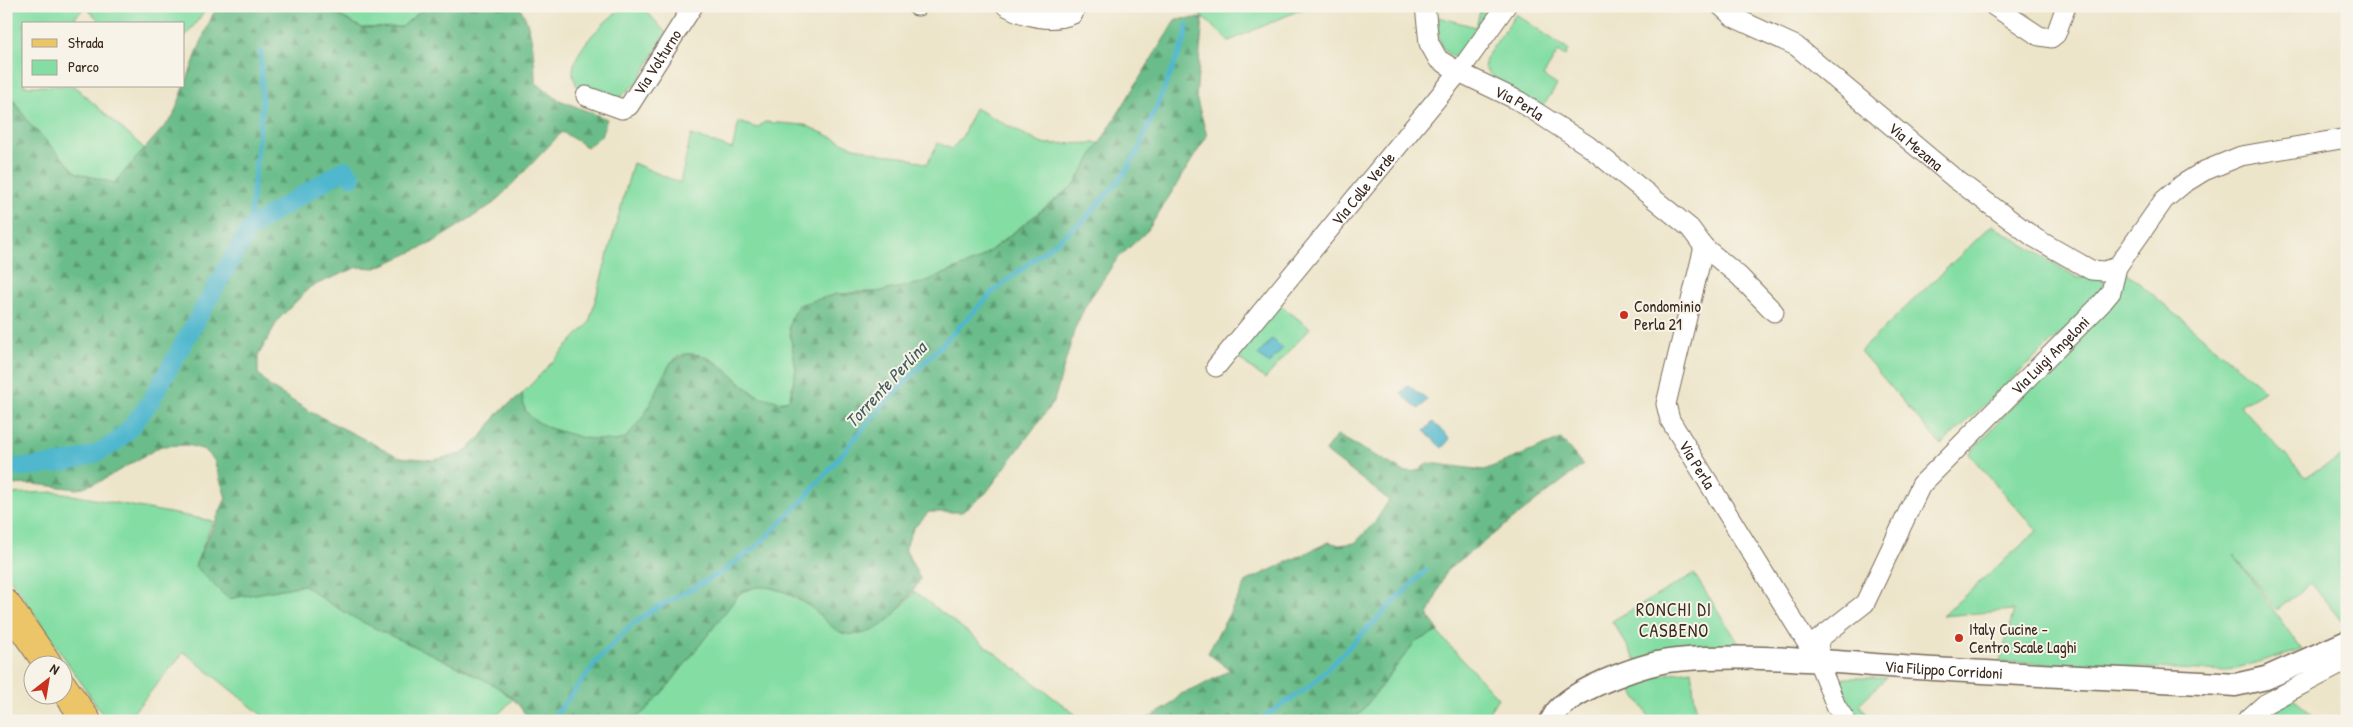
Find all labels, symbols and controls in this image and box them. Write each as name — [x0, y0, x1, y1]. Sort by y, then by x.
legend — [22, 22, 185, 88]
street label: Via Volturno — [628, 25, 687, 99]
text: Strada — [68, 32, 104, 53]
text: Parco — [68, 56, 99, 77]
street label: Via Perla — [1491, 80, 1548, 125]
street label: Via Mezana — [1884, 117, 1948, 176]
street label: Via Colle Verde — [1326, 147, 1400, 230]
place label: Condominio Perla 21 — [1634, 295, 1701, 335]
marker: Condominio Perla 21 — [1618, 309, 1630, 321]
street label: Via Luigi Angeloni — [2006, 311, 2094, 400]
water label: Torrente Perlina — [839, 335, 933, 433]
street label: Via Perla — [1674, 436, 1721, 493]
district label: RONCHI DI CASBENO — [1636, 597, 1712, 643]
place label: Italy Cucine - Centro Scale Laghi — [1969, 618, 2077, 658]
marker: Italy Cucine - Centro Scale Laghi — [1953, 632, 1965, 644]
north arrow — [22, 654, 72, 704]
street label: Via Filippo Corridoni — [1884, 655, 2003, 684]
text: N — [47, 658, 64, 679]

